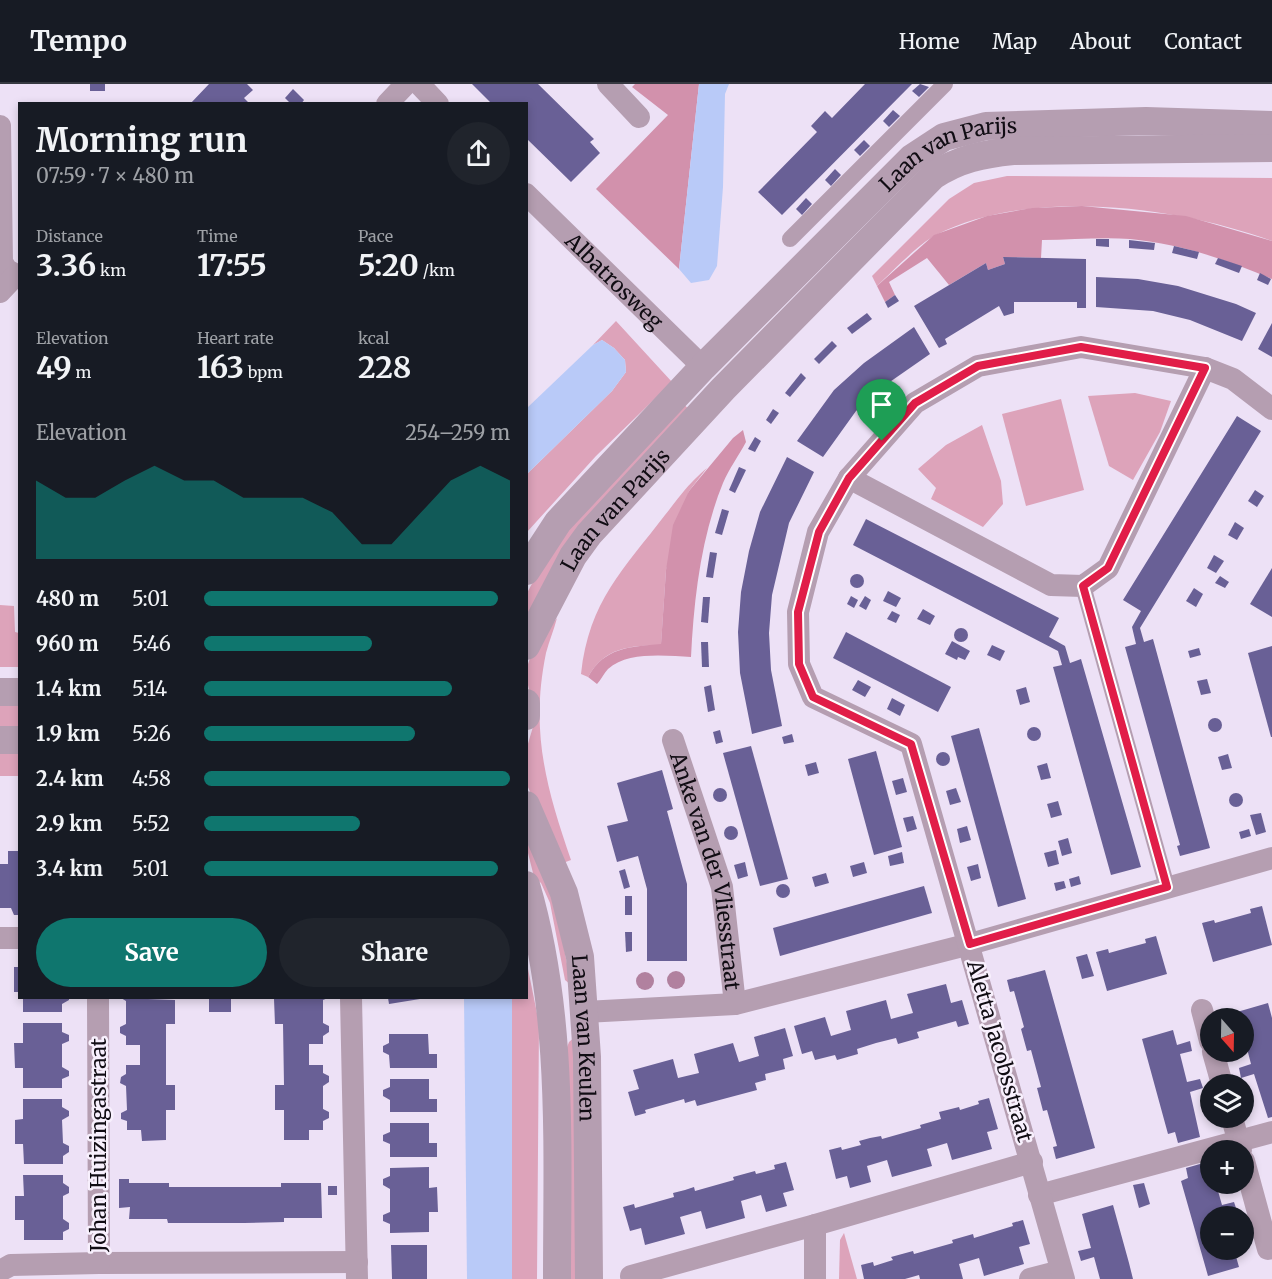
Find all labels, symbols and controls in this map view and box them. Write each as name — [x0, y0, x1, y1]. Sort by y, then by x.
text: Tempo — [30, 23, 127, 59]
text: Home — [899, 28, 959, 55]
text: Map — [992, 28, 1037, 55]
text: About — [1070, 28, 1131, 55]
text: Contact — [1164, 28, 1242, 55]
street label: Laan van Parijs — [873, 112, 1017, 197]
text: Morning run — [36, 120, 247, 161]
button: share — [447, 122, 510, 185]
text: 07:59 · 7 × 480 m — [36, 163, 194, 188]
text: Distance — [36, 226, 103, 246]
text: Time — [197, 226, 238, 246]
text: Pace — [358, 226, 393, 246]
street label: Albatrosweg — [559, 226, 670, 335]
text: 3.36 — [36, 246, 96, 284]
text: 17:55 — [197, 246, 267, 284]
text: 5:20 — [358, 246, 419, 284]
text: km — [96, 260, 126, 280]
text: /km — [419, 260, 455, 280]
text: Elevation — [36, 328, 109, 348]
text: Heart rate — [197, 328, 274, 348]
text: kcal — [358, 328, 389, 348]
text: 49 — [36, 348, 72, 386]
text: 163 — [197, 348, 244, 386]
text: 228 — [358, 348, 411, 386]
text: m — [72, 362, 91, 382]
text: bpm — [244, 362, 283, 382]
pin — [856, 379, 907, 441]
icon: arrive — [865, 388, 898, 421]
text: Elevation — [36, 420, 127, 445]
text: 254–259 m — [405, 420, 510, 445]
street label: Laan van Parijs — [554, 442, 675, 575]
text: 480 m — [36, 586, 99, 611]
text: 5:01 — [132, 586, 169, 611]
text: 960 m — [36, 631, 99, 656]
text: 5:46 — [132, 631, 171, 656]
text: 1.4 km — [36, 676, 101, 701]
text: 5:14 — [132, 676, 167, 701]
text: 1.9 km — [36, 721, 100, 746]
text: 5:26 — [132, 721, 171, 746]
street label: Anke van der Vliesstraat — [664, 747, 747, 992]
text: 2.4 km — [36, 766, 104, 791]
text: 4:58 — [132, 766, 171, 791]
text: 2.9 km — [36, 811, 102, 836]
text: 5:52 — [132, 811, 170, 836]
text: 3.4 km — [36, 856, 103, 881]
text: 5:01 — [132, 856, 169, 881]
button: Save — [36, 918, 267, 987]
button: Share — [279, 918, 510, 987]
street label: Laan van Keulen — [566, 954, 601, 1122]
street label: Aletta Jacobsstraat — [961, 956, 1039, 1145]
north arrow — [1200, 1008, 1254, 1062]
map controls — [1200, 1008, 1254, 1260]
street label: Johan Huizingastraat — [85, 1038, 112, 1253]
button: layers — [1200, 1074, 1254, 1128]
button: + — [1200, 1140, 1254, 1194]
button: − — [1200, 1206, 1254, 1260]

